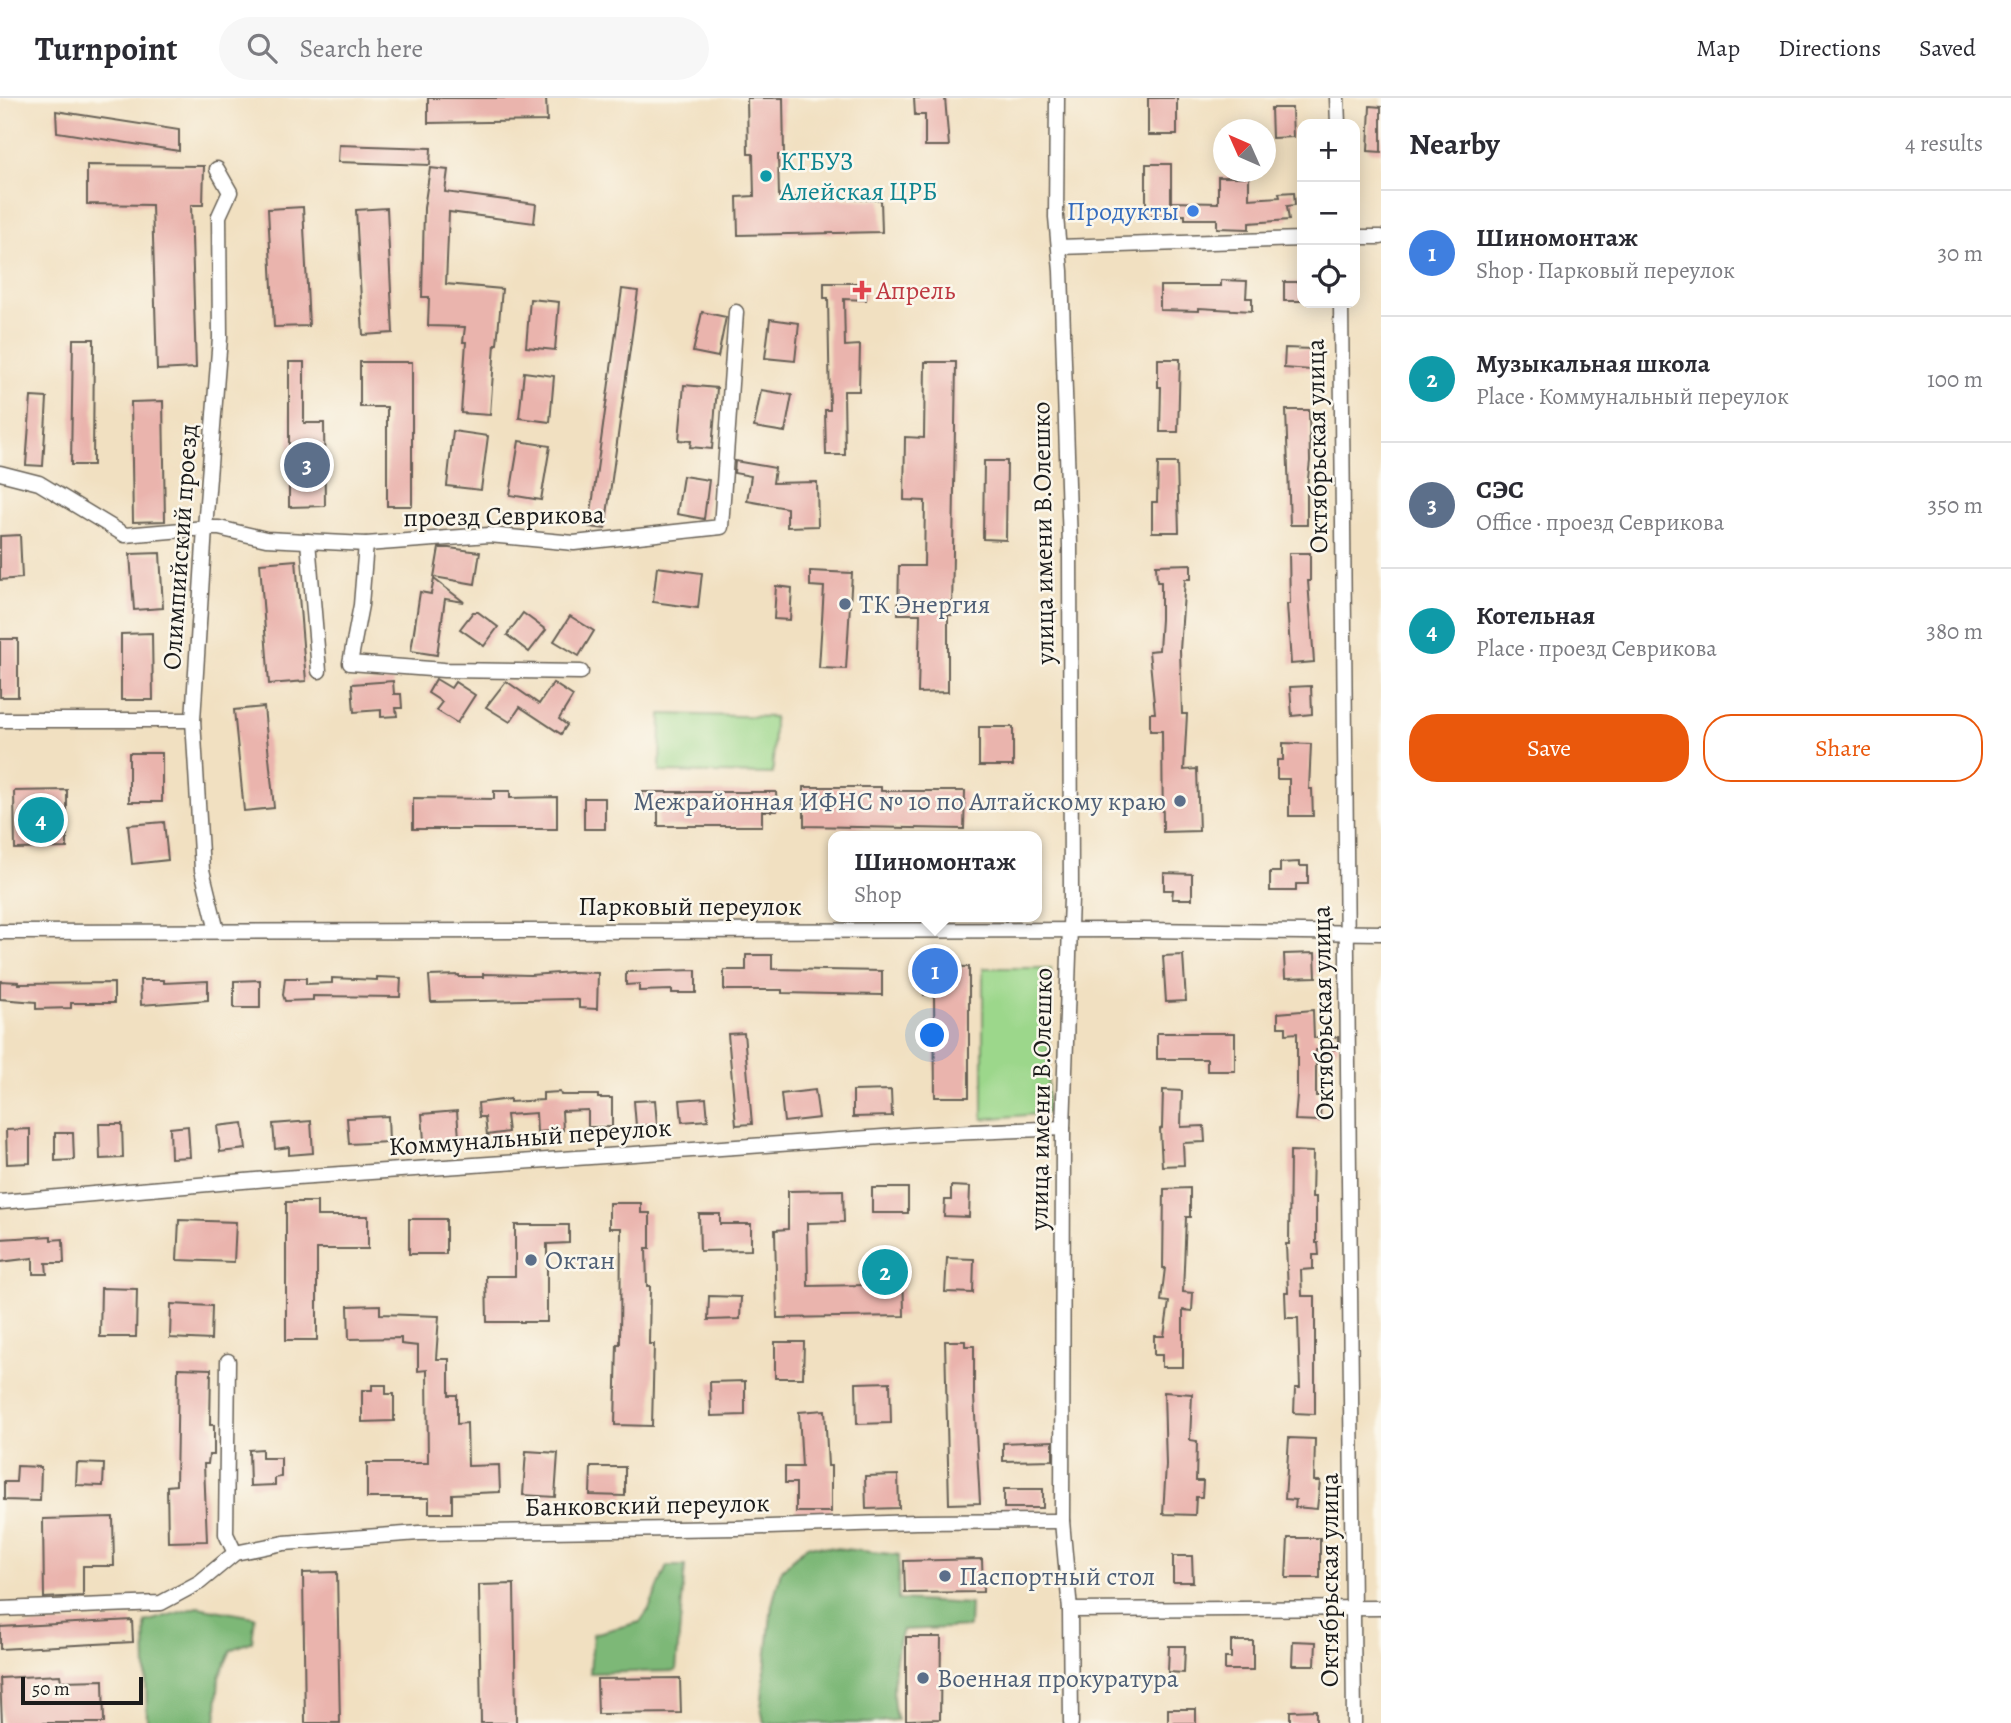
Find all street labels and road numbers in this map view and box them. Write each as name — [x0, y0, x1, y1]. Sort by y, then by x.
street label: Октябрьская улица — [1298, 338, 1336, 554]
street label: улица имени В.Олешко — [1023, 401, 1063, 666]
street label: Олимпийский проезд — [154, 423, 206, 671]
street label: проезд Севрикова — [403, 497, 605, 535]
street label: Парковый переулок — [578, 889, 802, 924]
street label: Октябрьская улица — [1304, 905, 1342, 1121]
street label: улица имени В.Олешко — [1021, 967, 1061, 1232]
street label: Коммунальный переулок — [387, 1110, 673, 1164]
street label: Октябрьская улица — [1312, 1473, 1347, 1687]
street label: Банковский переулок — [524, 1485, 770, 1525]

